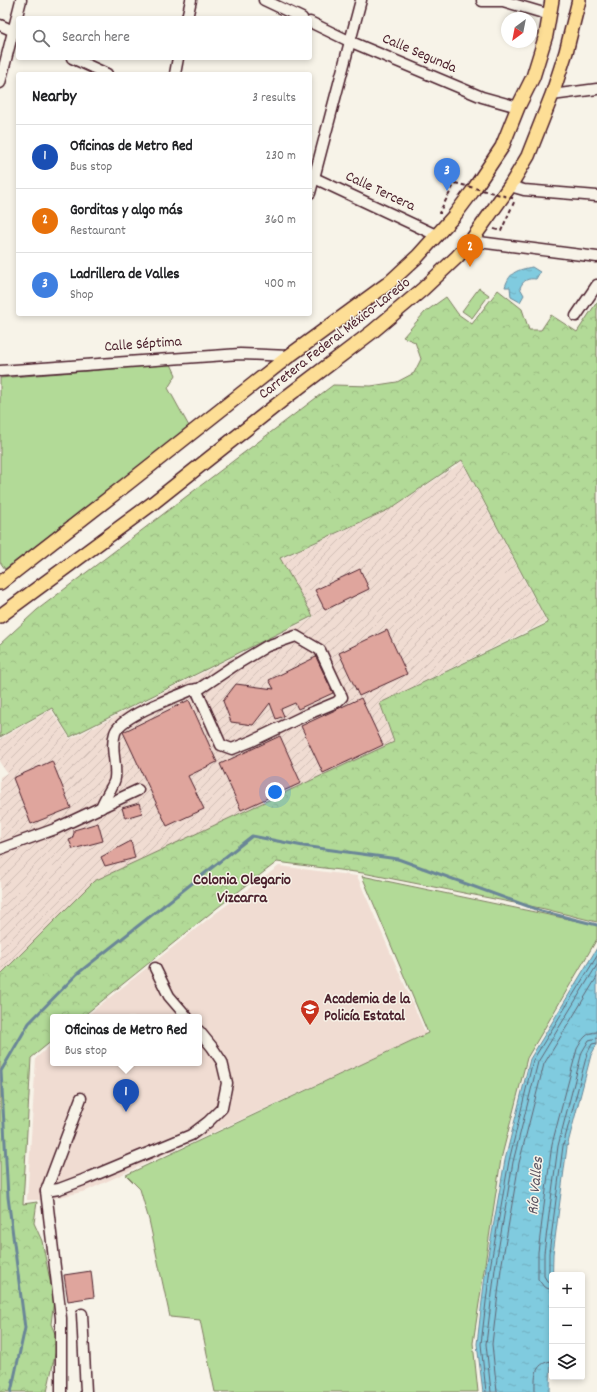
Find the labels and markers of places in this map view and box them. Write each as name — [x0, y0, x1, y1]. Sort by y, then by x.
pin: 3 — [434, 158, 460, 191]
pin: 2 — [457, 234, 483, 267]
place label: Academia de la Policía Estatal — [324, 989, 411, 1028]
school or university icon: Academia de la Policía Estatal — [299, 998, 321, 1026]
pin: 1 — [113, 1079, 139, 1112]

